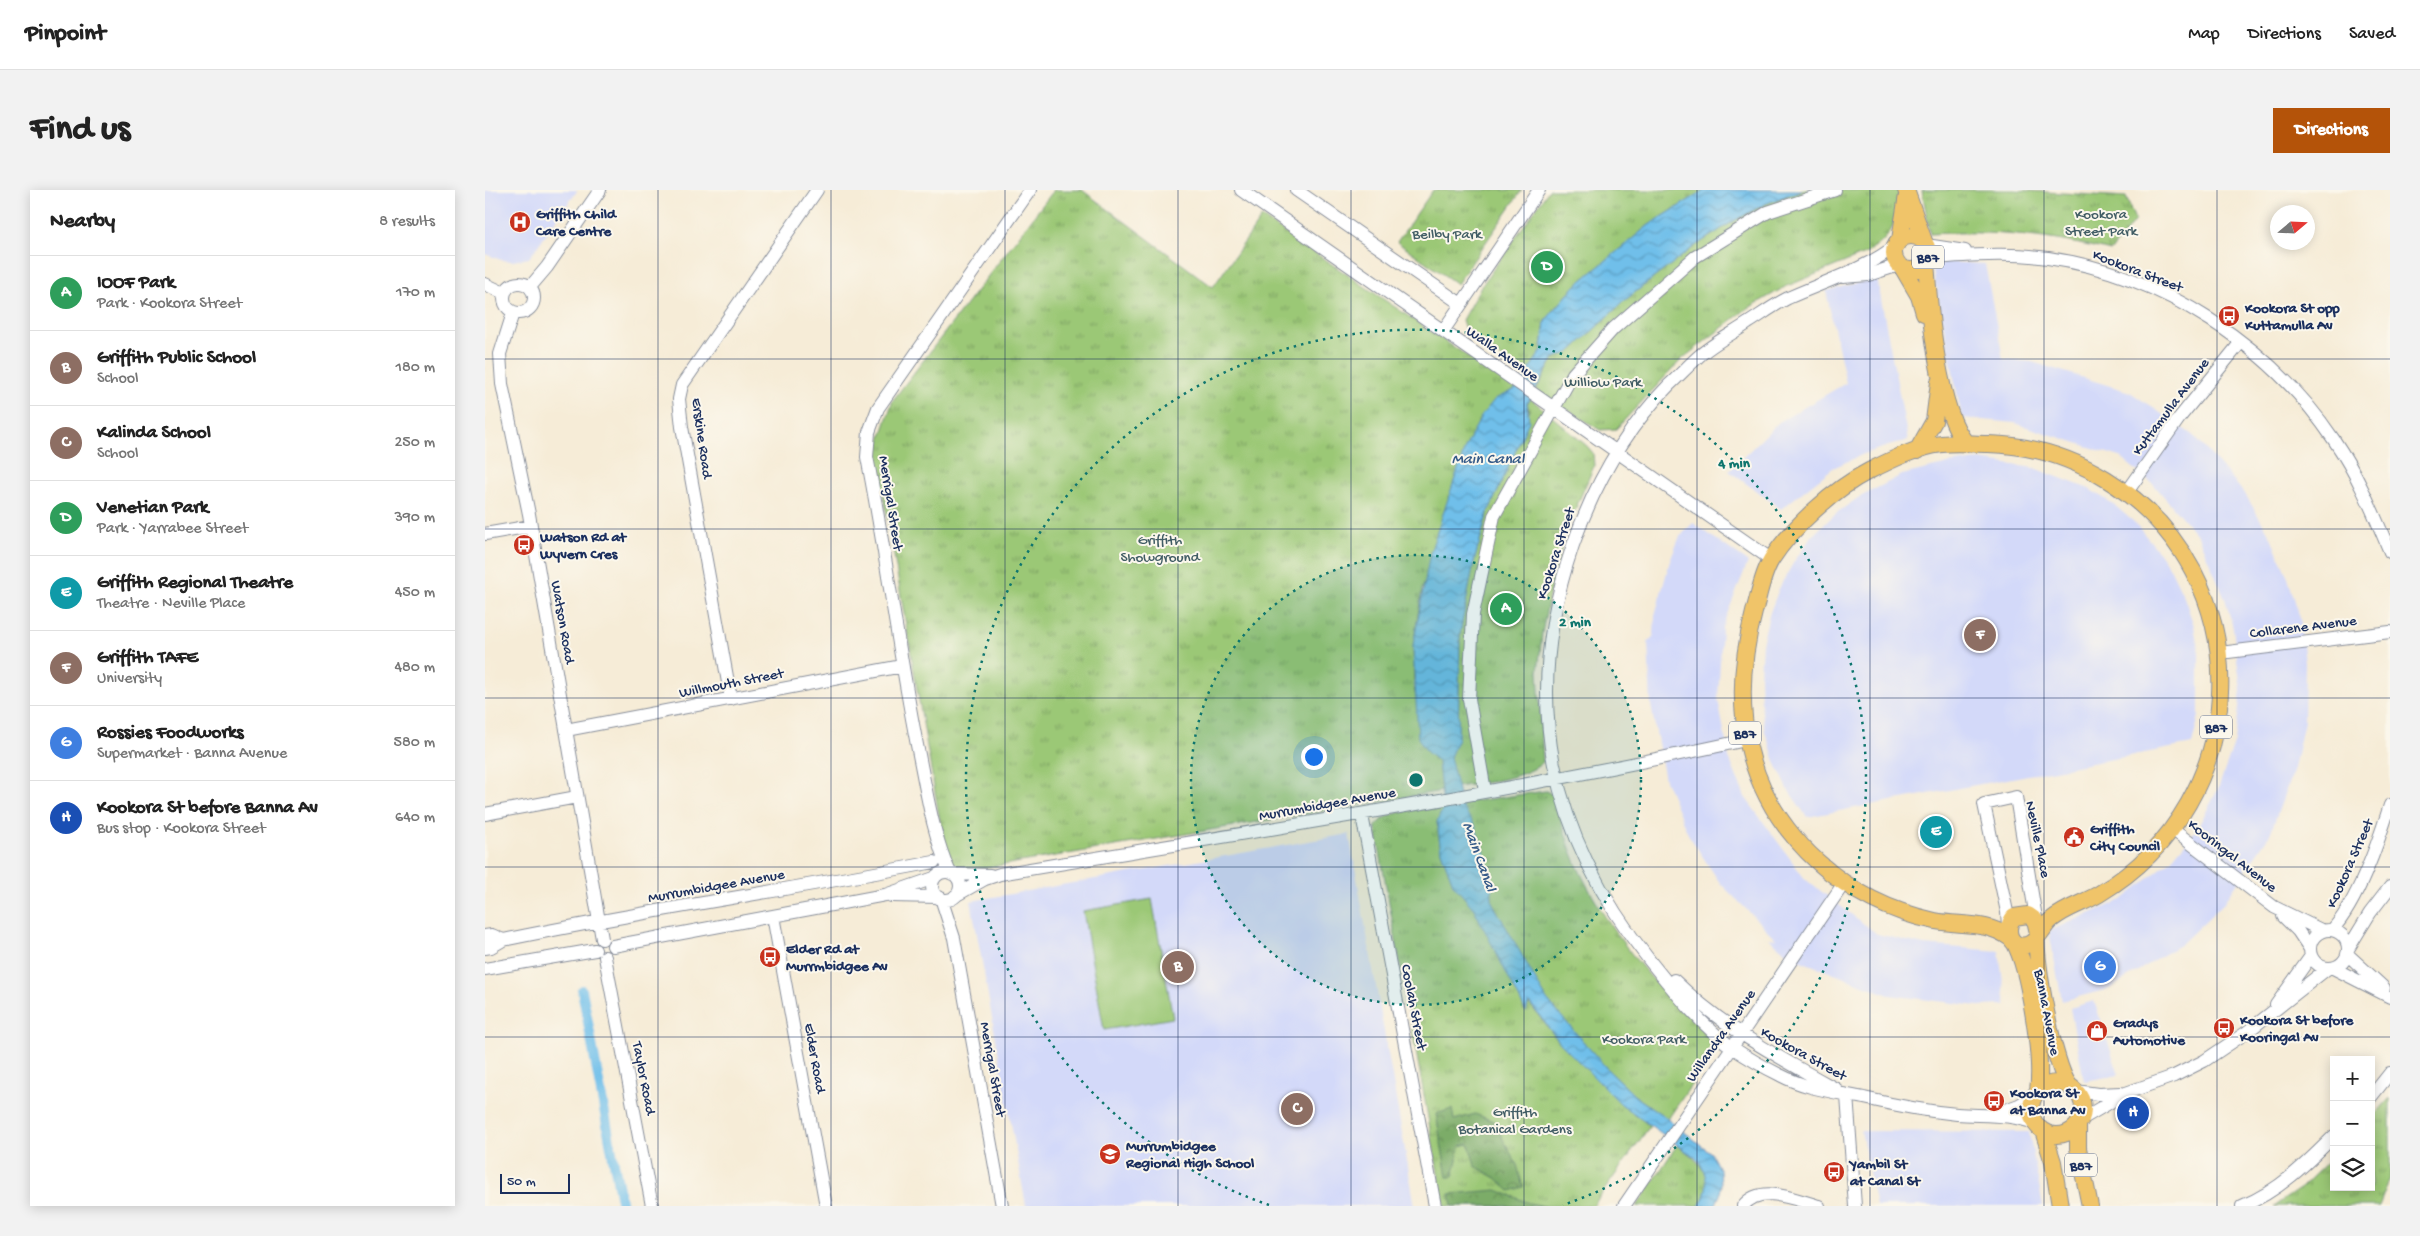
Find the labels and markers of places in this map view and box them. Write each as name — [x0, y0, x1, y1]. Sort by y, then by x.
place label: Griffith Child Care Centre — [535, 206, 618, 241]
hospital icon: Griffith Child Care Centre — [508, 210, 532, 234]
pin: D — [1531, 248, 1563, 286]
place label: Kookora St opp Kuttamulla Av — [2244, 300, 2340, 335]
bus stop icon: Kookora St opp Kuttamulla Av — [2217, 304, 2241, 328]
place label: Watson Rd at Wyvern Cres — [539, 529, 628, 564]
bus stop icon: Watson Rd at Wyvern Cres — [512, 533, 536, 557]
pin: A — [1490, 590, 1522, 628]
pin: F — [1964, 616, 1996, 654]
centre of rings — [1407, 771, 1425, 789]
pin: E — [1920, 813, 1952, 851]
place label: Griffith City Council — [2089, 821, 2161, 856]
public building icon: Griffith City Council — [2062, 825, 2086, 849]
place label: Elder Rd at Murrmbidgee Av — [786, 941, 888, 976]
bus stop icon: Elder Rd at Murrmbidgee Av — [758, 945, 782, 969]
pin: B — [1162, 948, 1194, 986]
pin: G — [2084, 948, 2116, 986]
place label: Kookora St before Kooringal Av — [2239, 1012, 2354, 1047]
place label: Gradys Automotive — [2112, 1015, 2186, 1050]
bus stop icon: Kookora St before Kooringal Av — [2212, 1016, 2236, 1040]
shop icon: Gradys Automotive — [2085, 1019, 2109, 1043]
place label: Kookora St at Banna Av — [2009, 1085, 2086, 1120]
bus stop icon: Kookora St at Banna Av — [1982, 1089, 2006, 1113]
pin: C — [1281, 1090, 1313, 1128]
pin: H — [2117, 1094, 2149, 1132]
place label: Murrumbidgee Regional High School — [1125, 1138, 1255, 1173]
school or university icon: Murrumbidgee Regional High School — [1098, 1142, 1122, 1166]
place label: Yambil St at Canal St — [1848, 1156, 1922, 1191]
bus stop icon: Yambil St at Canal St — [1822, 1160, 1846, 1184]

